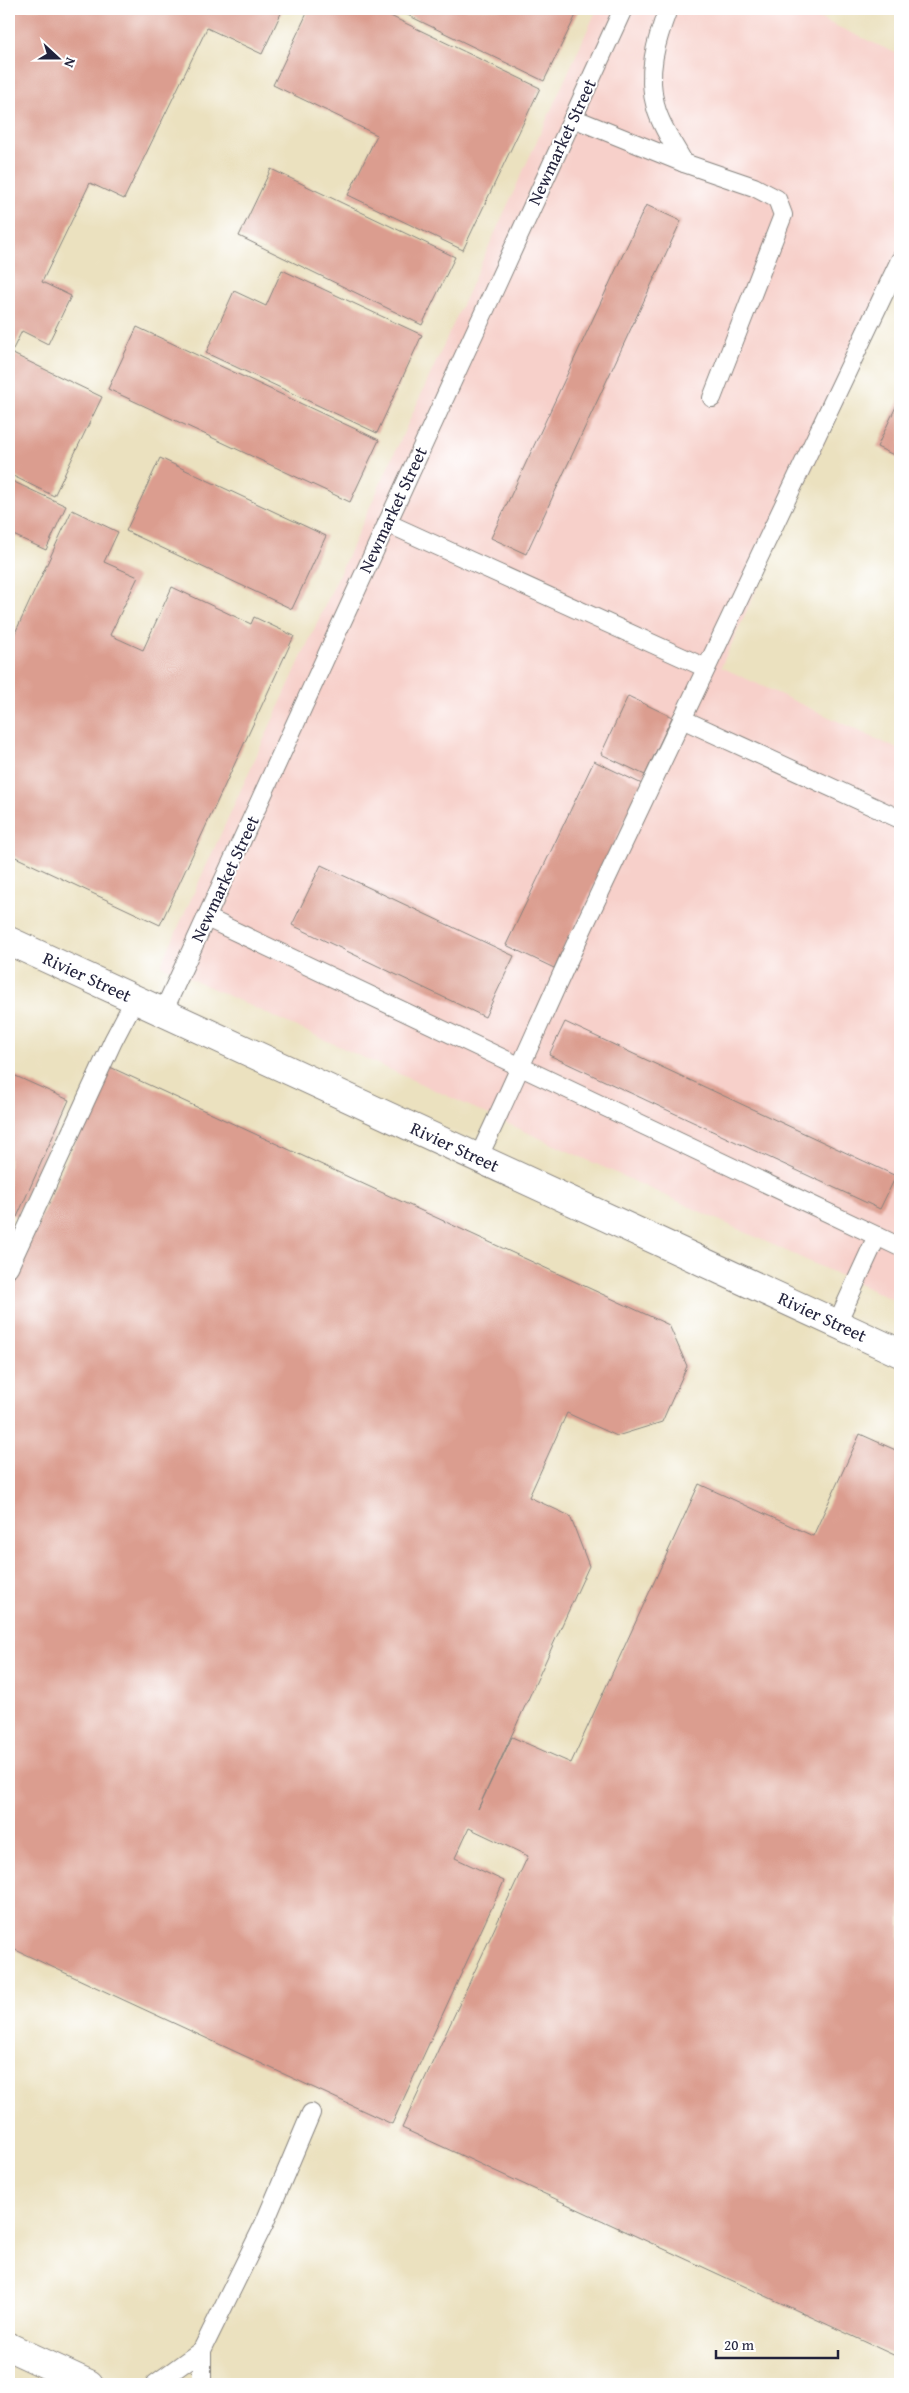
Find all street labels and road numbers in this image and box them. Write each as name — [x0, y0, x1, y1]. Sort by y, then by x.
street label: Newmarket Street — [520, 74, 603, 209]
street label: Newmarket Street — [351, 442, 434, 577]
street label: Newmarket Street — [183, 811, 266, 946]
street label: Rivier Street — [39, 944, 137, 1009]
street label: Rivier Street — [406, 1114, 504, 1179]
street label: Rivier Street — [774, 1284, 872, 1349]

